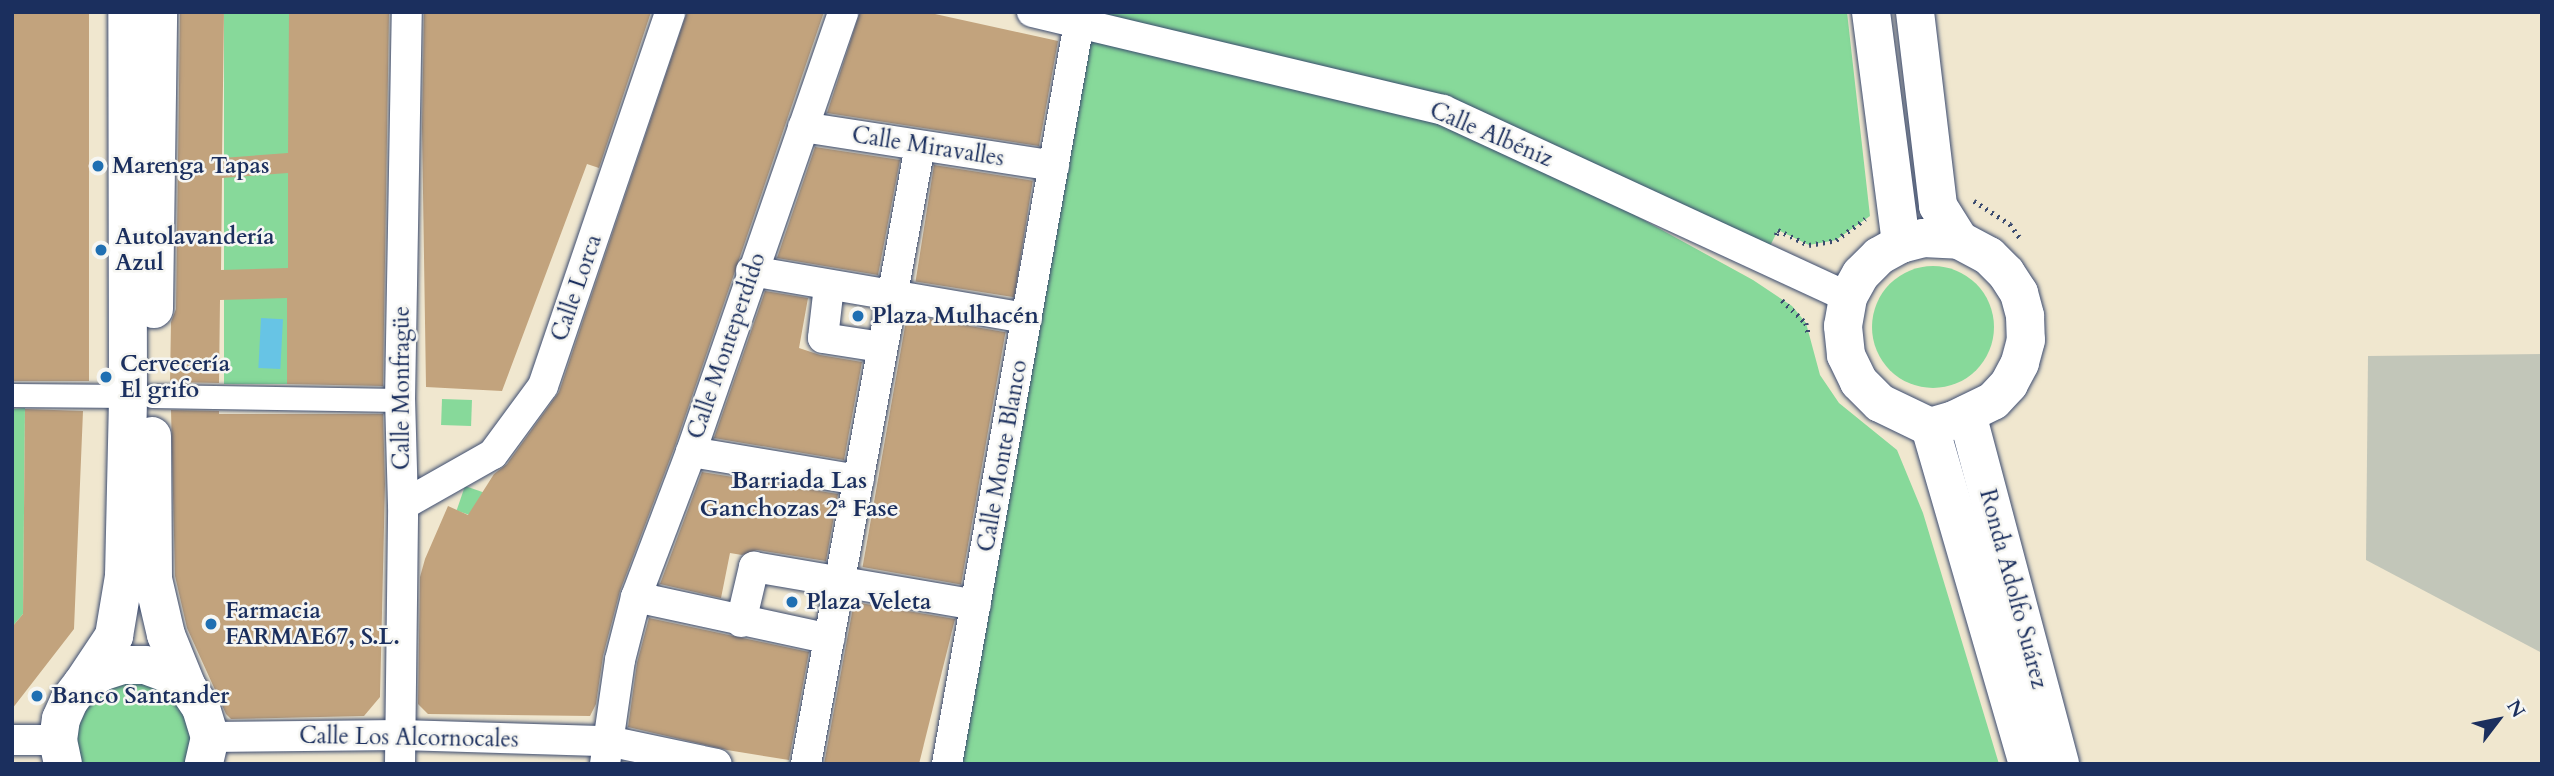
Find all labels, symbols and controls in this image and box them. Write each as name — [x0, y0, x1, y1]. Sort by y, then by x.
street label: Calle Albéniz — [1425, 97, 1557, 173]
street label: Calle Miravalles — [850, 121, 1006, 173]
place label: Marenga Tapas — [112, 152, 269, 180]
marker: Marenga Tapas — [90, 158, 106, 174]
place label: Autolavandería Azul — [115, 223, 275, 277]
street label: Calle Lorca — [546, 231, 608, 345]
marker: Autolavandería Azul — [93, 242, 109, 258]
street label: Calle Monteperdido — [682, 249, 772, 443]
place label: Plaza Mulhacén — [872, 302, 1039, 330]
street label: Calle Monfragüe — [388, 306, 416, 470]
marker: Plaza Mulhacén — [850, 308, 866, 324]
place label: Cervecería El grifo — [120, 350, 230, 404]
street label: Calle Monte Blanco — [973, 358, 1033, 554]
marker: Cervecería El grifo — [98, 369, 114, 385]
district label: Barriada Las Ganchozas 2ª Fase — [699, 467, 899, 523]
street label: Ronda Adolfo Suárez — [1973, 486, 2053, 692]
place label: Plaza Veleta — [806, 588, 931, 616]
marker: Plaza Veleta — [784, 594, 800, 610]
place label: Farmacia FARMAE67, S.L. — [225, 597, 400, 651]
marker: Farmacia FARMAE67, S.L. — [203, 616, 219, 632]
place label: Banco Santander — [51, 682, 229, 710]
north arrow — [2463, 685, 2533, 755]
marker: Banco Santander — [29, 688, 45, 704]
text: N — [2500, 695, 2531, 723]
street label: Calle Los Alcornocales — [299, 722, 519, 754]

